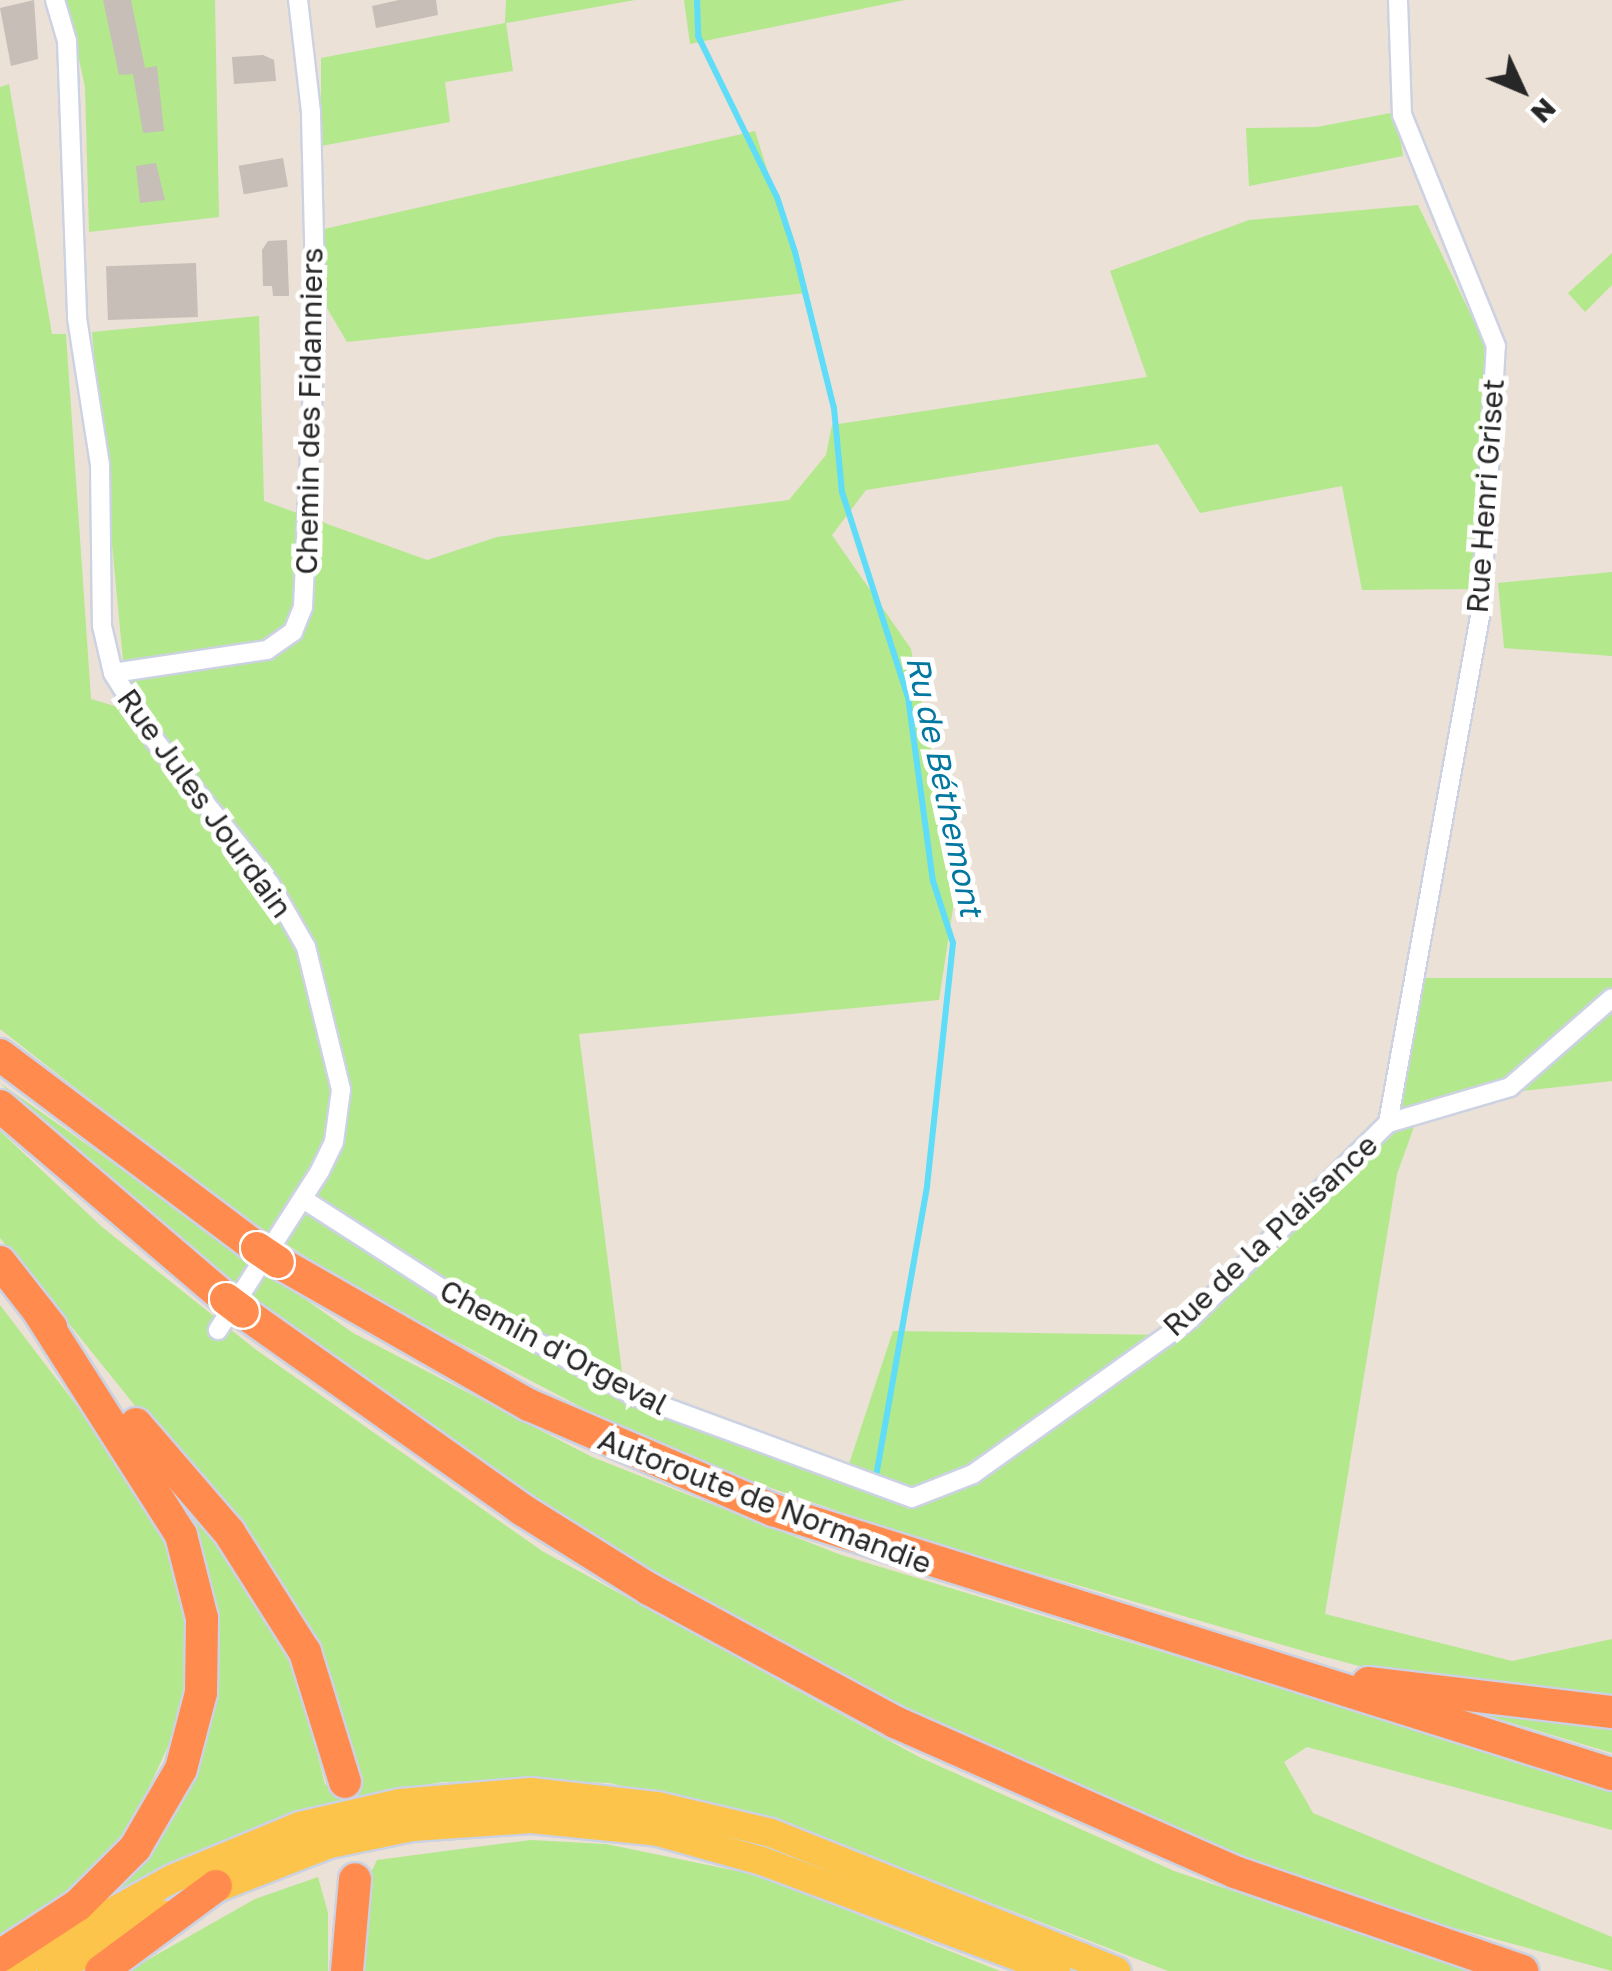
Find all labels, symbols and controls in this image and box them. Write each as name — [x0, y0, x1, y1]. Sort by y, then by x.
north arrow — [1472, 40, 1572, 140]
text: N — [1525, 92, 1563, 130]
street label: Chemin des Fidanniers — [288, 247, 330, 575]
street label: Rue Henri Griset — [1459, 378, 1511, 614]
water label: Ru de Béthemont — [899, 652, 991, 920]
street label: Rue Jules Jourdain — [110, 682, 300, 924]
street label: Rue de la Plaisance — [1156, 1127, 1384, 1343]
street label: Chemin d'Orgeval — [434, 1272, 674, 1422]
street label: Autoroute de Normandie — [593, 1421, 937, 1581]

